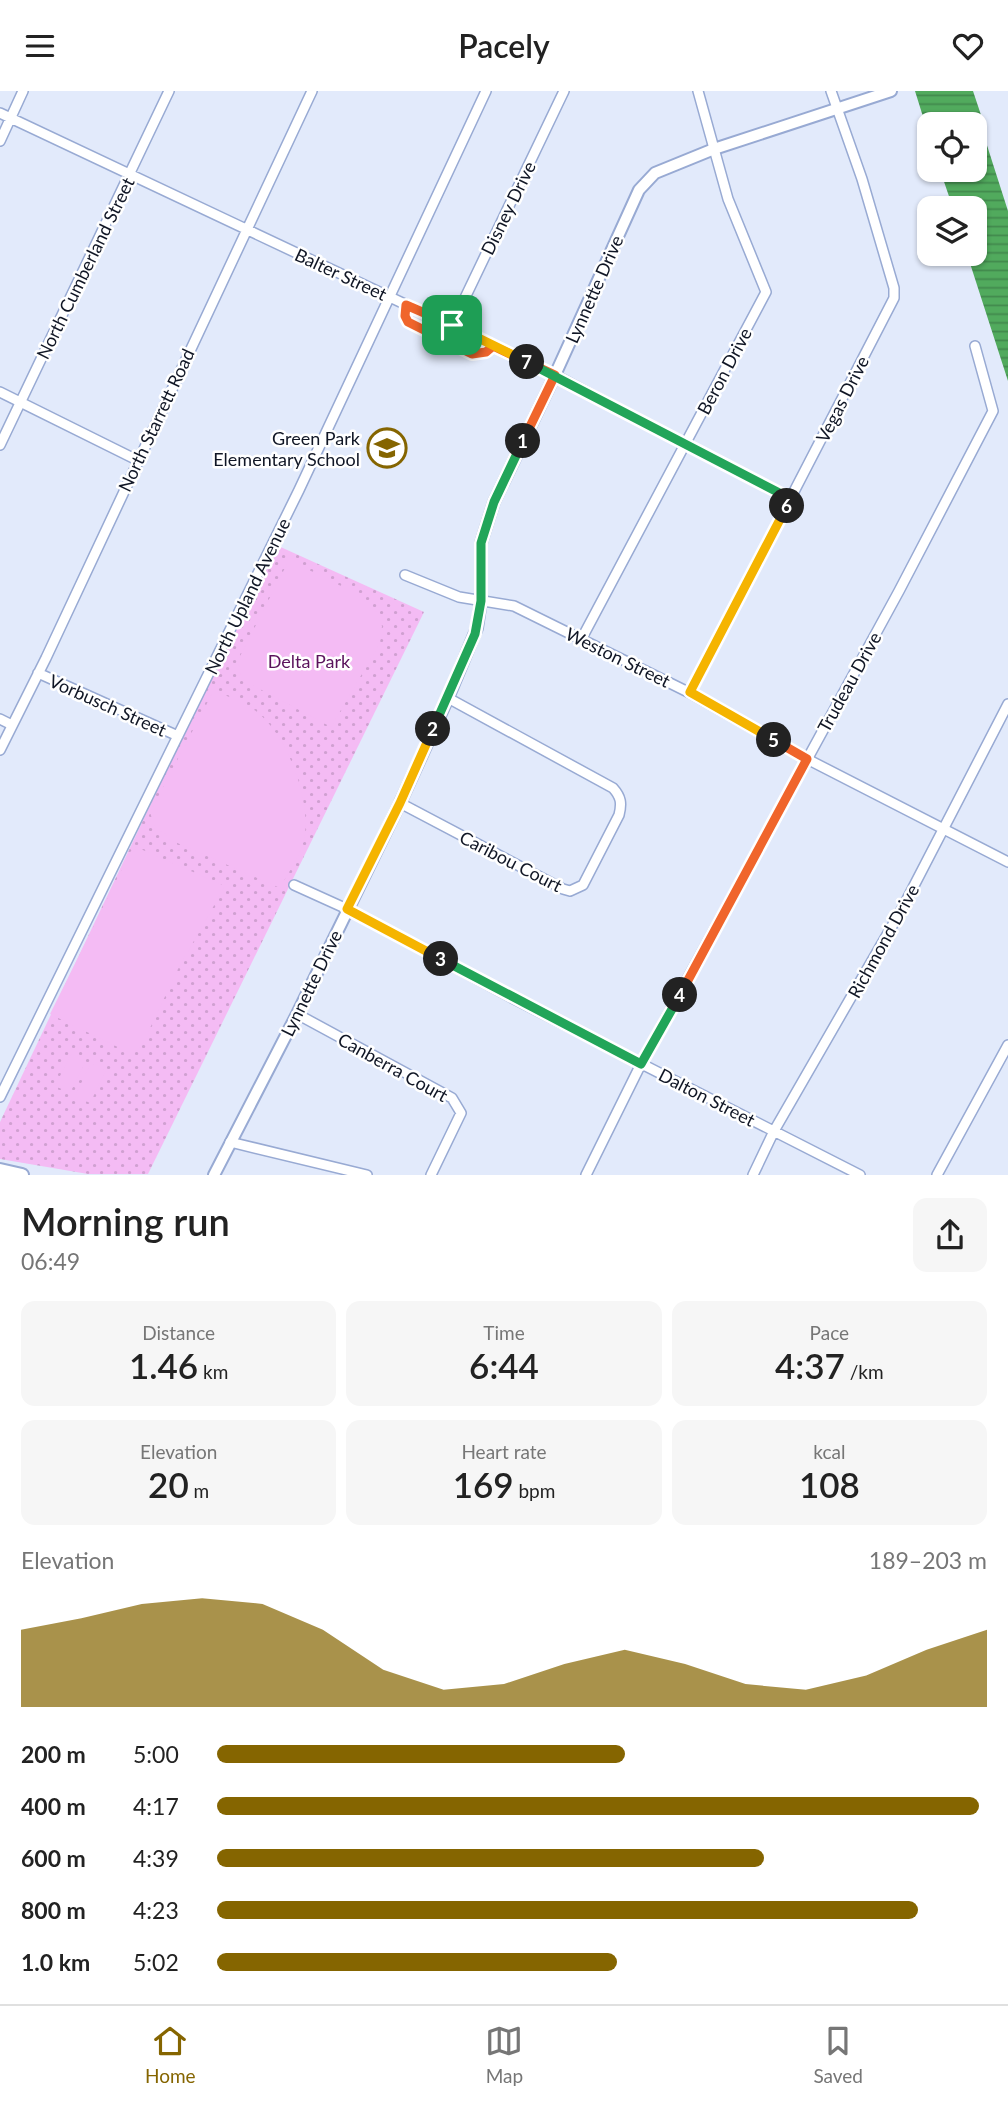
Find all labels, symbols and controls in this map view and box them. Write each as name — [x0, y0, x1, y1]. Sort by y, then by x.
text: Pacely — [458, 26, 550, 65]
icon: menu — [21, 27, 59, 65]
icon: heart — [949, 27, 987, 65]
map controls — [917, 112, 987, 266]
button: locate — [917, 112, 987, 182]
street label: Disney Drive — [476, 158, 540, 258]
street label: North Cumberland Street — [31, 173, 139, 362]
button: layers — [917, 196, 987, 266]
street label: Lynnette Drive — [560, 232, 628, 346]
street label: Balter Street — [292, 243, 391, 305]
pin — [422, 295, 482, 355]
icon: arrive — [433, 306, 471, 344]
street label: Beron Drive — [692, 324, 756, 418]
street label: North Starrett Road — [113, 345, 199, 495]
pin: 7 — [510, 345, 544, 379]
text: 7 — [521, 350, 532, 373]
street label: Vegas Drive — [811, 352, 873, 446]
pin: 1 — [505, 423, 540, 459]
place label: Green Park Elementary School — [213, 427, 361, 470]
school or university icon: Green Park Elementary School — [366, 427, 408, 469]
text: 1 — [517, 429, 528, 452]
pin: 6 — [770, 489, 804, 523]
text: 6 — [781, 494, 792, 517]
street label: North Upland Avenue — [200, 514, 294, 678]
street label: Weston Street — [562, 622, 674, 692]
street label: Trudeau Drive — [812, 628, 886, 736]
park label: Delta Park — [268, 650, 351, 672]
street label: Vorbusch Street — [46, 669, 171, 741]
pin: 2 — [416, 711, 450, 747]
text: 2 — [427, 717, 438, 740]
pin: 5 — [756, 723, 792, 757]
text: 5 — [768, 728, 779, 751]
street label: Caribou Court — [456, 826, 566, 896]
street label: Richmond Drive — [843, 880, 923, 1002]
street label: Lynnette Drive — [276, 926, 346, 1040]
pin: 3 — [424, 941, 458, 977]
text: 3 — [435, 947, 446, 970]
pin: 4 — [662, 977, 698, 1013]
text: 4 — [674, 983, 685, 1006]
street label: Canberra Court — [334, 1028, 452, 1107]
street label: Dalton Street — [655, 1063, 759, 1131]
text: Morning run — [21, 1198, 230, 1244]
button: share — [913, 1198, 987, 1272]
text: 06:49 — [21, 1247, 80, 1275]
text: Distance — [142, 1321, 215, 1344]
text: Time — [483, 1321, 525, 1344]
text: Pace — [810, 1321, 849, 1344]
text: 1.46 — [129, 1344, 198, 1386]
text: 6:44 — [469, 1344, 539, 1386]
text: 4:37 — [775, 1344, 845, 1386]
text: km — [198, 1360, 228, 1383]
text: /km — [845, 1360, 884, 1383]
text: Elevation — [140, 1440, 217, 1463]
text: Heart rate — [461, 1440, 547, 1463]
text: kcal — [813, 1440, 845, 1463]
text: 20 — [148, 1463, 189, 1505]
text: 169 — [453, 1463, 514, 1505]
text: 108 — [799, 1463, 860, 1505]
text: m — [189, 1479, 209, 1502]
text: bpm — [514, 1479, 555, 1502]
text: Elevation — [21, 1546, 114, 1574]
text: 189–203 m — [869, 1546, 987, 1574]
text: 200 m — [21, 1740, 86, 1768]
text: 5:00 — [133, 1740, 179, 1768]
text: 400 m — [21, 1792, 86, 1820]
text: 4:17 — [133, 1792, 179, 1820]
text: 600 m — [21, 1844, 86, 1872]
text: 4:39 — [133, 1844, 179, 1872]
text: 800 m — [21, 1896, 86, 1924]
text: 4:23 — [133, 1896, 179, 1924]
text: 1.0 km — [21, 1948, 90, 1976]
text: 5:02 — [133, 1948, 179, 1976]
tab: Home — [145, 2022, 196, 2087]
tab: Map — [485, 2022, 523, 2087]
tab: Saved — [813, 2022, 863, 2087]

